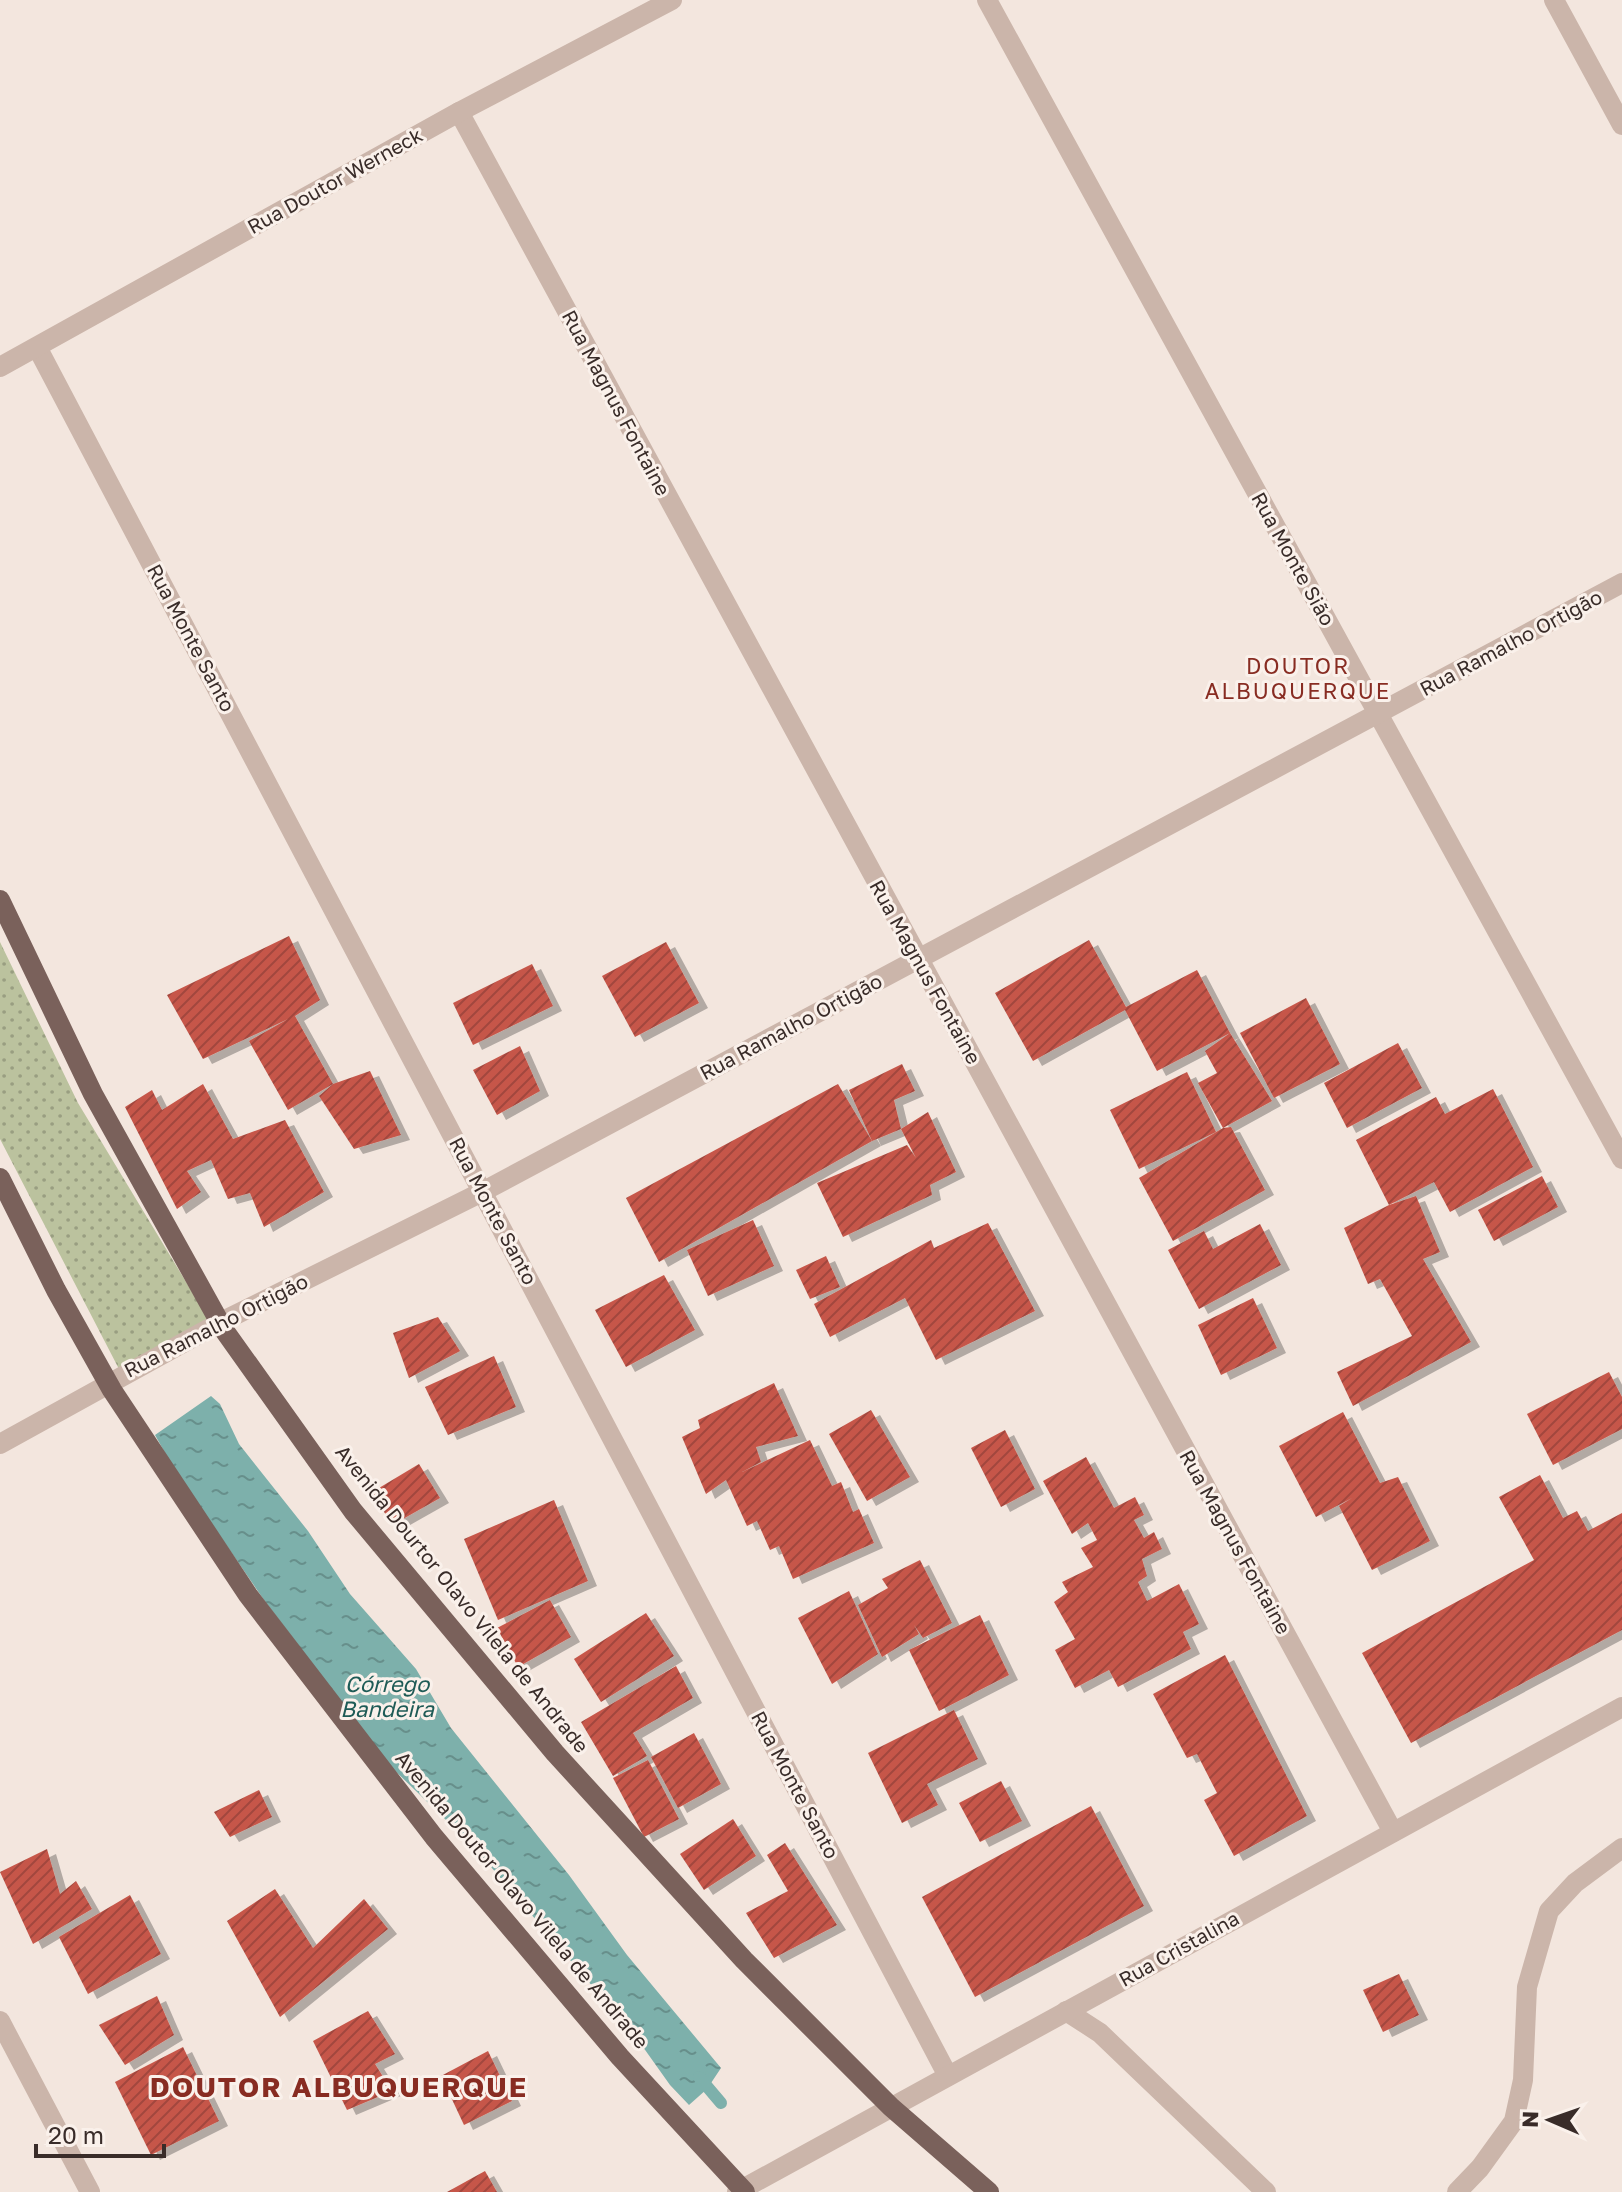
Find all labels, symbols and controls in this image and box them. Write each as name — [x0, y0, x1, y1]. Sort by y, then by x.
street label: Rua Doutor Werneck — [243, 122, 426, 238]
street label: Rua Magnus Fontaine — [558, 306, 676, 499]
street label: Rua Monte Sião — [1247, 488, 1340, 629]
street label: Rua Monte Santo — [143, 560, 241, 715]
street label: Rua Ramalho Ortigão — [1415, 584, 1606, 700]
district label: DOUTOR ALBUQUERQUE — [1205, 652, 1391, 704]
street label: Rua Magnus Fontaine — [865, 875, 986, 1068]
street label: Rua Ramalho Ortigão — [695, 968, 886, 1084]
street label: Rua Monte Santo — [445, 1133, 543, 1288]
street label: Rua Ramalho Ortigão — [120, 1268, 311, 1382]
street label: Avenida Dourtor Olavo Vilela de Andrade — [331, 1440, 594, 1757]
street label: Rua Magnus Fontaine — [1175, 1445, 1296, 1638]
water label: Córrego Bandeira — [340, 1670, 435, 1722]
street label: Rua Monte Santo — [747, 1707, 845, 1862]
street label: Avenida Doutor Olavo Vilela de Andrade — [391, 1746, 654, 2053]
street label: Rua Cristalina — [1114, 1905, 1243, 1991]
district label: DOUTOR ALBUQUERQUE — [150, 2070, 528, 2103]
north arrow — [1510, 2080, 1590, 2160]
scale bar — [36, 2108, 164, 2158]
text: N — [1516, 2110, 1543, 2128]
text: 20 m — [48, 2120, 104, 2149]

